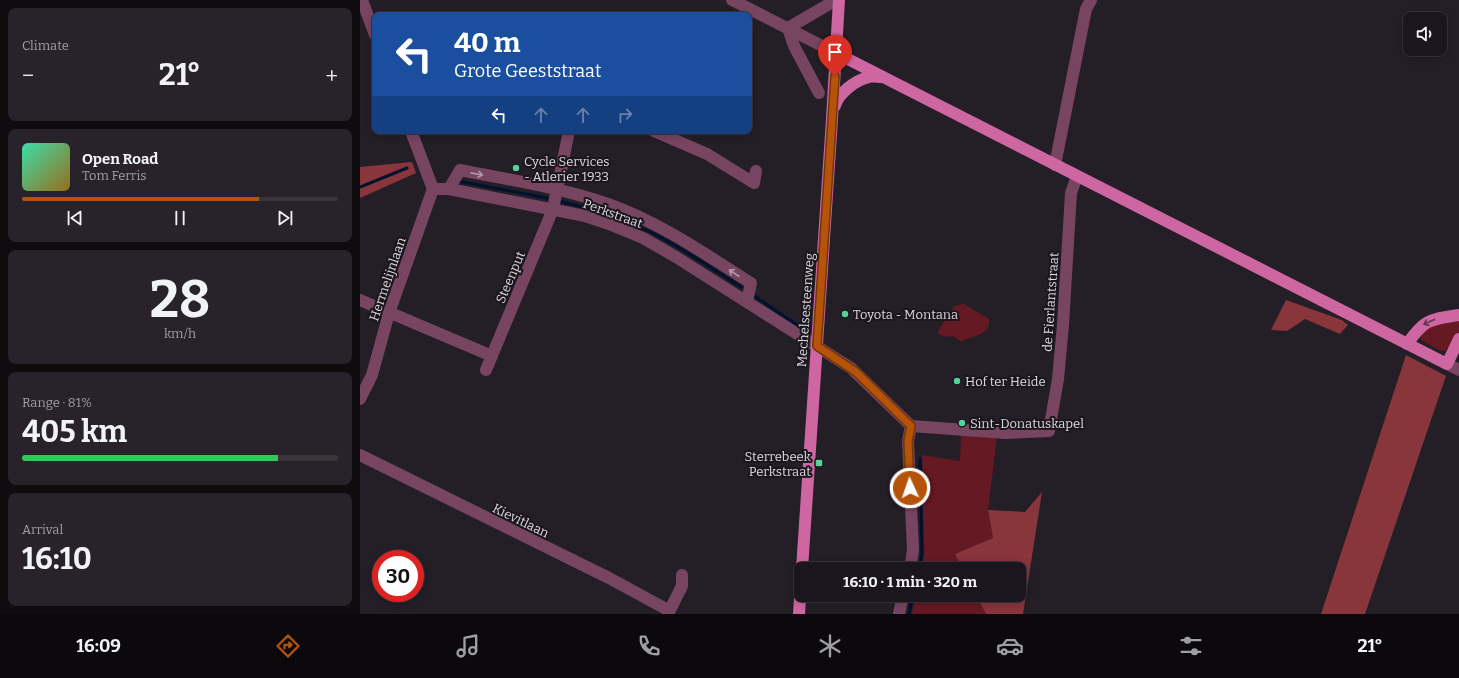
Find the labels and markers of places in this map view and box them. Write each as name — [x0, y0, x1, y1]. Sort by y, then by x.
pin — [818, 35, 852, 76]
place label: Cycle Services - Atlerier 1933 — [524, 154, 610, 184]
marker: Cycle Services - Atlerier 1933 — [511, 163, 521, 173]
place label: Toyota - Montana — [853, 307, 958, 322]
marker: Toyota - Montana — [840, 309, 850, 319]
place label: Hof ter Heide — [965, 374, 1046, 389]
marker: Hof ter Heide — [952, 376, 962, 386]
place label: Sint-Donatuskapel — [970, 416, 1084, 431]
marker: Sint-Donatuskapel — [957, 418, 967, 428]
place label: Sterrebeek Perkstraat — [744, 449, 812, 479]
marker: Sterrebeek Perkstraat — [814, 458, 824, 468]

